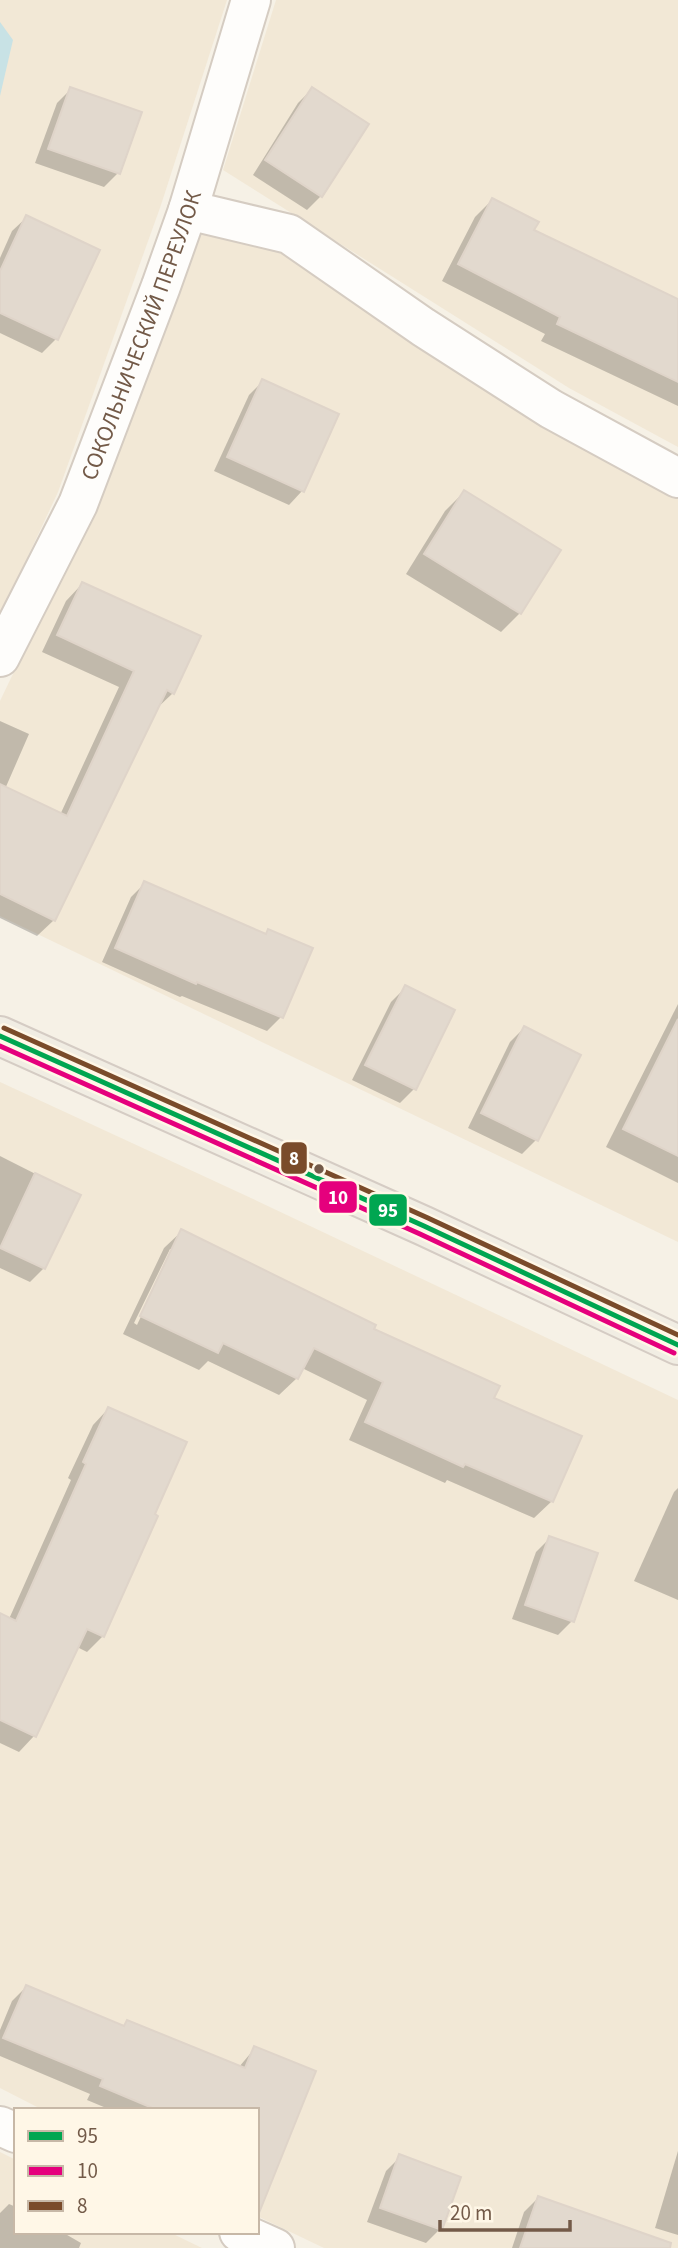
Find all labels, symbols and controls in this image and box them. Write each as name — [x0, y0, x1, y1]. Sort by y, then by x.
street label: СОКОЛЬНИЧЕСКИЙ ПЕРЕУЛОК — [72, 186, 210, 485]
line badge: 8 — [280, 1141, 308, 1175]
text: 8 — [289, 1146, 299, 1173]
unlabelled marker — [312, 1162, 326, 1176]
line badge: 10 — [318, 1180, 358, 1214]
text: 10 — [328, 1185, 348, 1212]
line badge: 95 — [368, 1193, 408, 1227]
text: 95 — [378, 1198, 398, 1225]
legend — [14, 2108, 259, 2234]
text: 95 — [77, 2121, 98, 2151]
text: 10 — [77, 2156, 98, 2186]
scale bar — [440, 2188, 570, 2232]
text: 8 — [77, 2191, 87, 2221]
text: 20 m — [450, 2198, 492, 2228]

